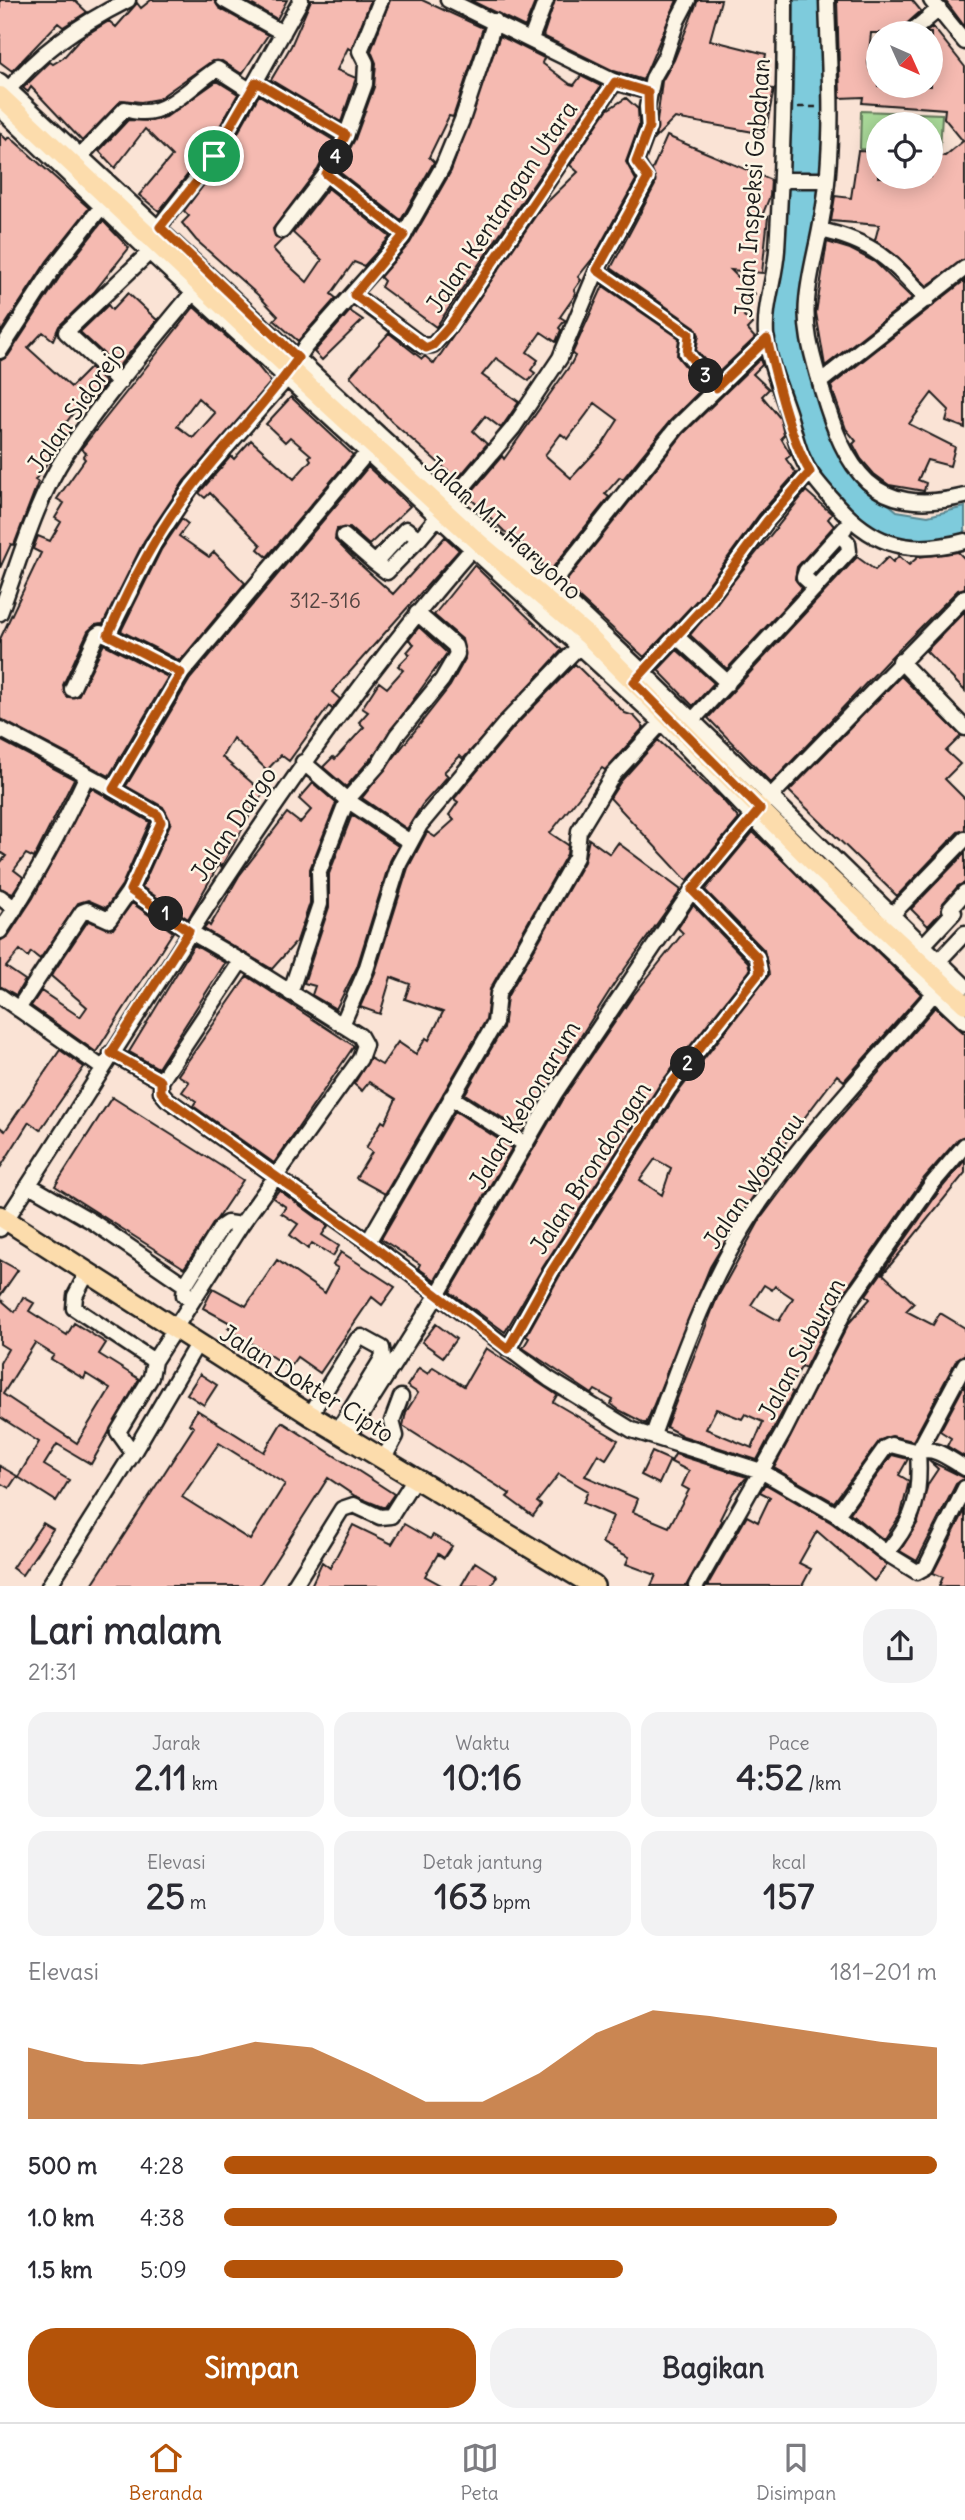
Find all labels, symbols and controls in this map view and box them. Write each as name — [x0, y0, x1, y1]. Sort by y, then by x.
north arrow — [866, 21, 943, 98]
map controls — [866, 21, 943, 189]
street label: Jalan Inspeksi Gabahan — [728, 57, 776, 319]
street label: Jalan Kentangan Utara — [419, 95, 583, 318]
button: locate — [866, 112, 943, 189]
pin — [184, 126, 244, 186]
icon: arrive — [195, 137, 233, 175]
pin: 4 — [318, 140, 354, 174]
text: 4 — [330, 144, 341, 168]
street label: Jalan Sidorejo — [20, 337, 132, 478]
pin: 3 — [688, 358, 724, 394]
text: 3 — [700, 363, 711, 387]
street label: Jalan MT. Haryono — [419, 449, 589, 606]
house number: 312-316 — [289, 587, 361, 614]
street label: Jalan Dargo — [184, 760, 282, 886]
pin: 1 — [148, 897, 184, 932]
text: 1 — [162, 901, 169, 925]
street label: Jalan Kebonarum — [462, 1015, 586, 1194]
pin: 2 — [670, 1046, 706, 1082]
text: 2 — [682, 1051, 693, 1075]
street label: Jalan Brondongan — [523, 1075, 657, 1259]
street label: Jalan Wotprau — [697, 1107, 810, 1254]
street label: Jalan Suburan — [751, 1272, 851, 1425]
street label: Jalan Dokter Cipto — [215, 1317, 400, 1449]
text: Lari malam — [28, 1607, 222, 1654]
button: share — [863, 1609, 937, 1683]
text: 21:31 — [28, 1657, 77, 1686]
text: Jarak — [152, 1731, 200, 1755]
text: Waktu — [455, 1731, 510, 1755]
text: Pace — [768, 1731, 809, 1755]
text: 2.11 — [134, 1755, 187, 1799]
text: 10:16 — [443, 1755, 522, 1799]
text: 4:52 — [736, 1755, 804, 1799]
text: km — [187, 1771, 218, 1795]
text: /km — [804, 1771, 841, 1795]
text: Elevasi — [147, 1850, 205, 1874]
text: Detak jantung — [422, 1850, 543, 1874]
text: kcal — [772, 1850, 806, 1874]
text: 25 — [146, 1874, 185, 1918]
text: 163 — [434, 1874, 488, 1918]
text: 157 — [763, 1874, 814, 1918]
text: m — [185, 1890, 206, 1914]
text: bpm — [488, 1890, 531, 1914]
text: Elevasi — [28, 1957, 99, 1986]
text: 181–201 m — [830, 1957, 937, 1986]
text: 500 m — [28, 2151, 97, 2180]
text: 4:28 — [140, 2151, 184, 2180]
text: 1.0 km — [28, 2203, 94, 2232]
text: 4:38 — [140, 2203, 185, 2232]
text: 1.5 km — [28, 2255, 93, 2284]
text: 5:09 — [140, 2255, 187, 2284]
button: Simpan — [28, 2328, 476, 2408]
button: Bagikan — [490, 2328, 937, 2408]
tab: Beranda — [129, 2439, 203, 2505]
tab: Peta — [460, 2439, 499, 2505]
tab: Disimpan — [756, 2439, 836, 2505]

